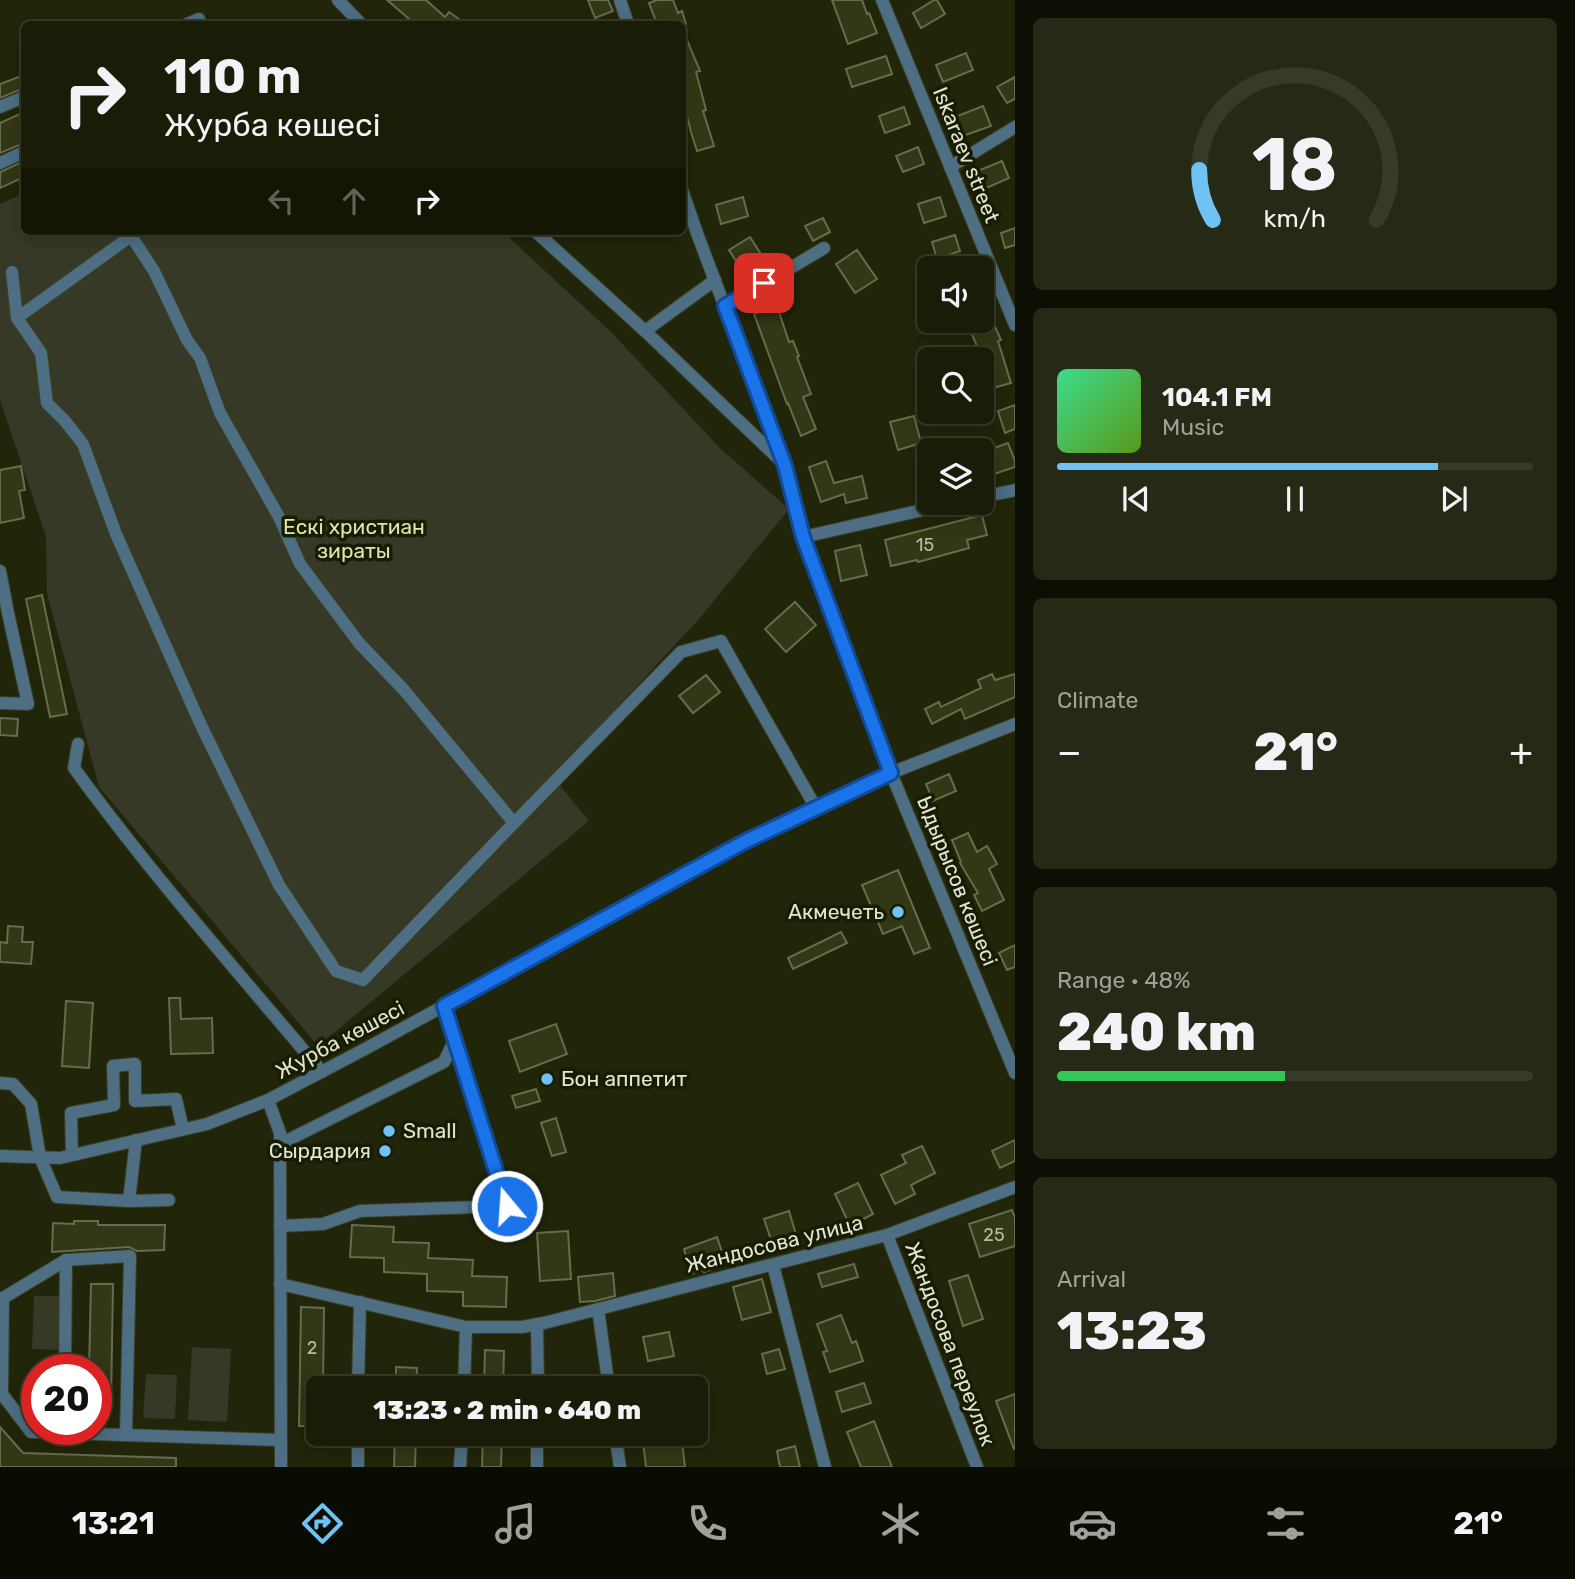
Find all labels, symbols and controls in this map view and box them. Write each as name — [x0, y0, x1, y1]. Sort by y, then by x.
text: 110 m — [164, 47, 301, 105]
icon: right — [49, 49, 140, 140]
street label: Iskaraev street — [928, 83, 1005, 226]
text: Журба көшесі — [164, 106, 380, 144]
text: 18 — [1252, 122, 1338, 208]
icon: left — [262, 182, 300, 220]
icon: ahead — [335, 182, 373, 220]
icon: right — [408, 182, 446, 220]
text: km/h — [1264, 204, 1326, 233]
pin — [734, 253, 794, 313]
map controls — [917, 256, 994, 515]
button: sound — [917, 256, 994, 333]
icon: arrive — [745, 264, 783, 302]
button: search — [917, 347, 994, 424]
text: 104.1 FM — [1162, 382, 1272, 413]
text: Music — [1162, 413, 1224, 441]
button: layers — [917, 438, 994, 515]
icon: previous — [1117, 480, 1155, 518]
icon: pause — [1276, 480, 1314, 518]
icon: next — [1435, 480, 1473, 518]
park label: Ескі христиан зираты — [283, 514, 425, 563]
house number: 15 — [916, 534, 934, 556]
text: Climate — [1057, 686, 1138, 714]
text: 21° — [1253, 721, 1338, 783]
text: − — [1057, 729, 1082, 775]
text: + — [1509, 729, 1533, 775]
street label: Ыдырысов көшесі — [912, 792, 1003, 969]
place label: Акмечеть — [788, 899, 884, 924]
marker: Акмечеть — [890, 904, 906, 920]
text: Range · 48% — [1057, 966, 1191, 994]
street label: Журба көшесі — [271, 995, 408, 1084]
text: 240 km — [1057, 1001, 1256, 1063]
place label: Бон аппетит — [561, 1066, 687, 1091]
marker: Бон аппетит — [539, 1071, 555, 1087]
place label: Small — [403, 1118, 457, 1143]
marker: Small — [381, 1123, 397, 1139]
place label: Сырдария — [269, 1138, 371, 1163]
marker: Сырдария — [377, 1143, 393, 1159]
position arrow — [470, 1169, 544, 1243]
street label: Жандосова улица — [682, 1209, 865, 1278]
house number: 25 — [983, 1224, 1005, 1246]
street label: Жандосова переулок — [900, 1238, 1001, 1449]
text: Arrival — [1057, 1265, 1126, 1293]
text: 13:23 — [1057, 1300, 1207, 1362]
house number: 2 — [307, 1337, 317, 1359]
speed limit sign: 20 — [21, 1354, 112, 1445]
text: 13:23 · 2 min · 640 m — [373, 1395, 641, 1426]
icon: directions — [298, 1499, 347, 1548]
icon: music — [491, 1499, 540, 1548]
icon: phone — [683, 1499, 732, 1548]
icon: climate — [876, 1499, 925, 1548]
icon: car — [1068, 1499, 1117, 1548]
icon: filters — [1261, 1499, 1310, 1548]
text: 13:21 — [72, 1504, 155, 1542]
text: 21° — [1453, 1504, 1503, 1542]

